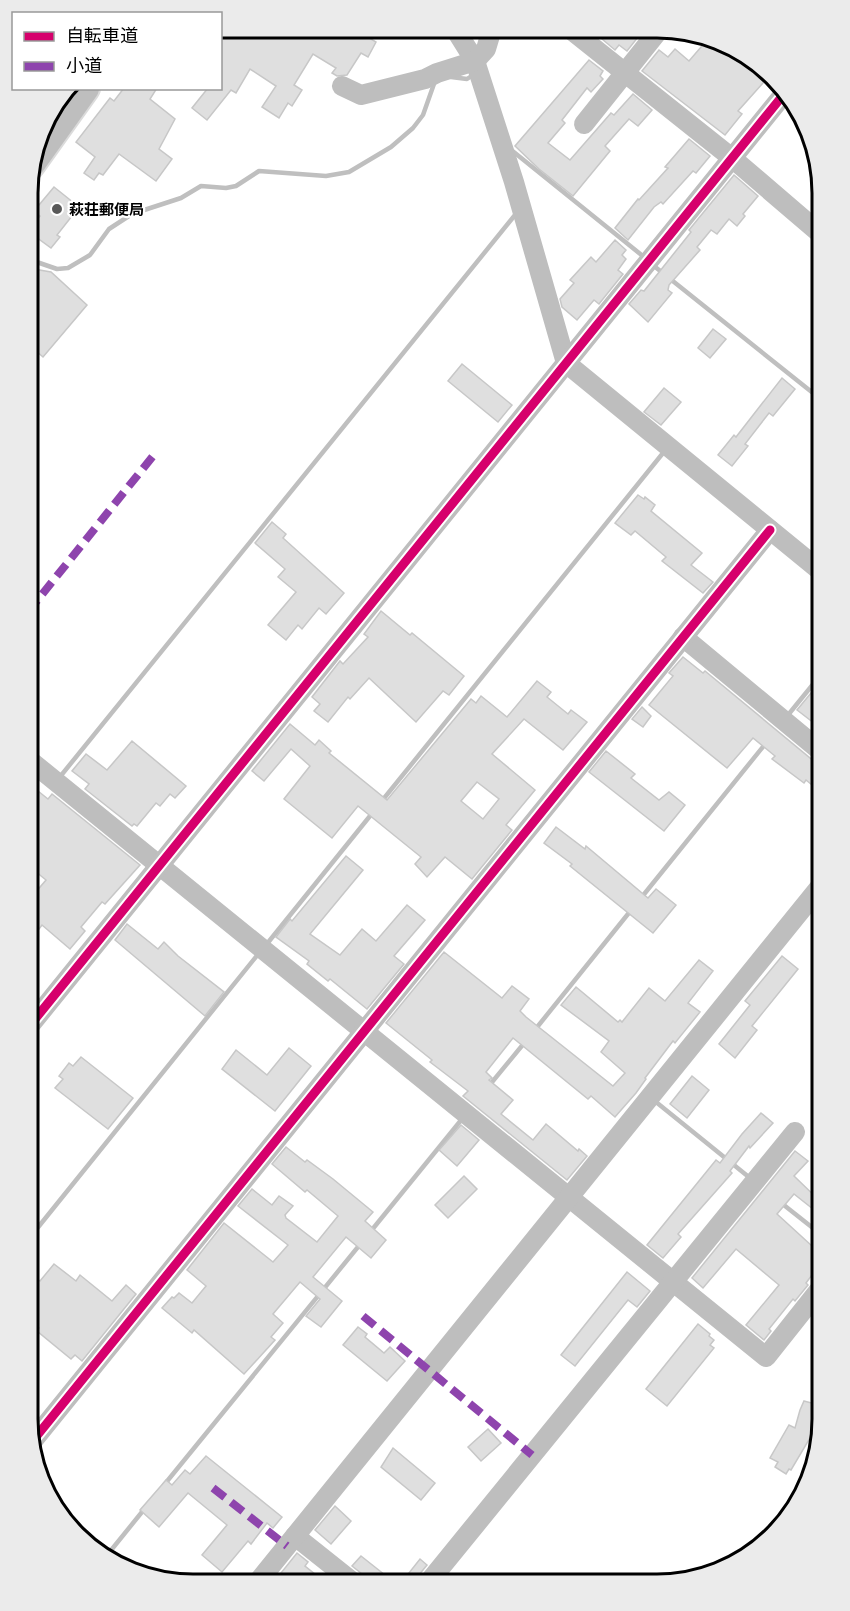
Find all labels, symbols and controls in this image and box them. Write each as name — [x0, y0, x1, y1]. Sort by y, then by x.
legend — [12, 12, 222, 90]
text: 自転車道 — [66, 24, 138, 47]
text: 小道 — [66, 54, 102, 77]
place label: 萩荘郵便局 — [69, 200, 144, 219]
marker: 萩荘郵便局 — [50, 202, 64, 216]

